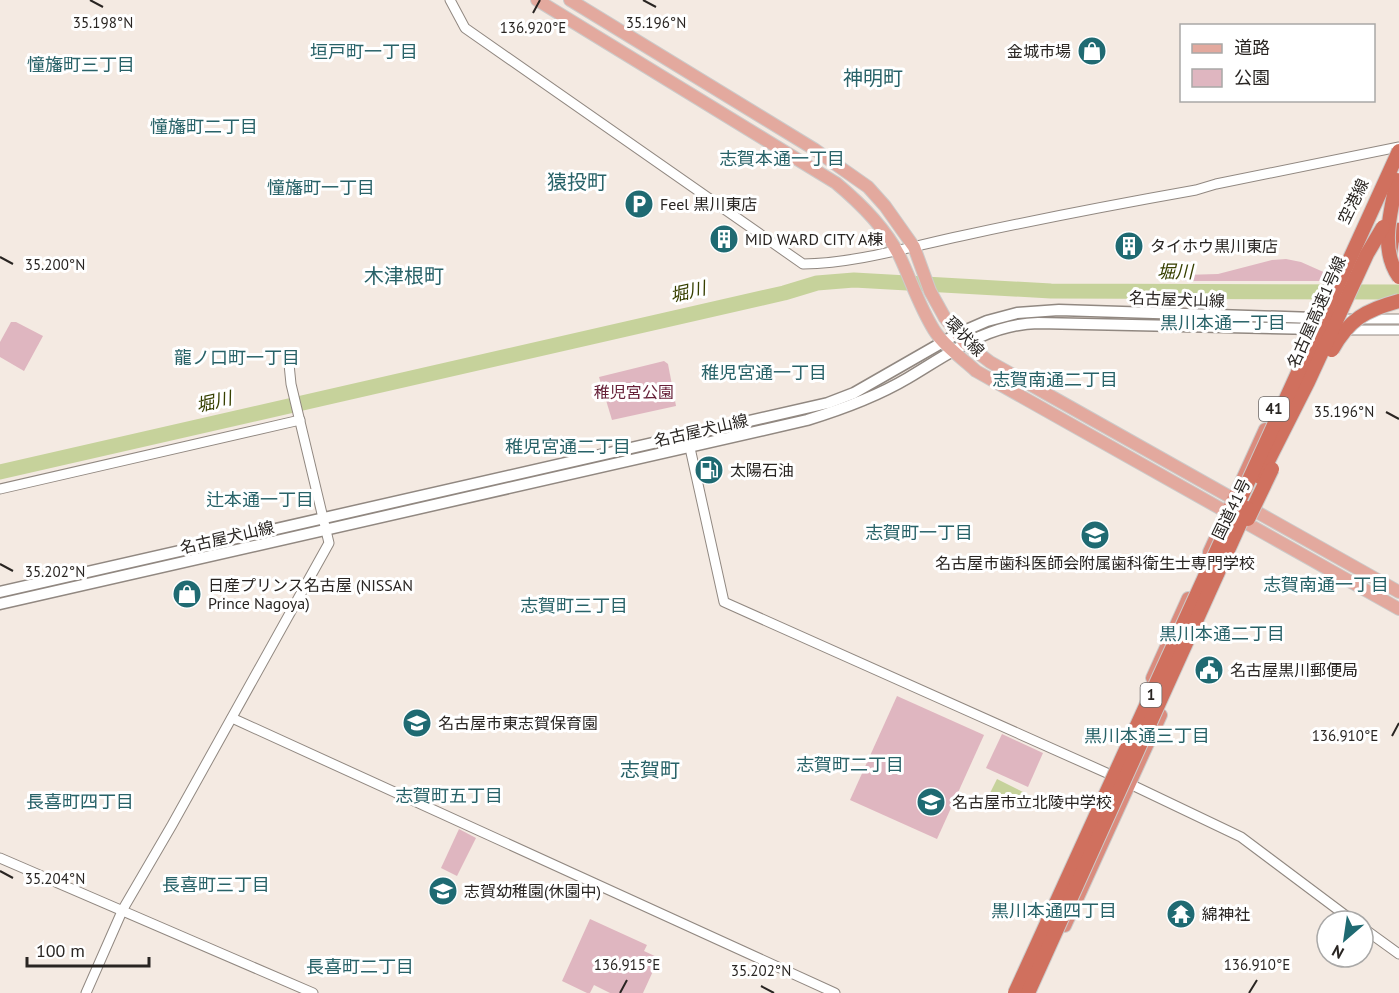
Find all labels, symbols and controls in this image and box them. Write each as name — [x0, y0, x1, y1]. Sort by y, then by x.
text: 35.198°N — [73, 13, 133, 32]
text: 35.196°N — [626, 13, 686, 32]
text: 136.920°E — [500, 18, 566, 37]
legend — [1180, 24, 1375, 102]
shop icon: 金城市場 — [1076, 35, 1108, 67]
text: 道路 — [1234, 36, 1270, 59]
district label: 垣戸町一丁目 — [310, 40, 418, 63]
place label: 金城市場 — [1007, 41, 1071, 61]
district label: 憧旛町三丁目 — [27, 53, 135, 76]
district label: 神明町 — [843, 65, 903, 91]
text: 公園 — [1234, 66, 1270, 89]
district label: 憧旛町二丁目 — [150, 115, 258, 138]
district label: 志賀本通一丁目 — [719, 147, 845, 170]
district label: 猿投町 — [547, 169, 607, 195]
street label: 空港線 — [1333, 175, 1373, 227]
district label: 憧旛町一丁目 — [267, 176, 375, 199]
parking icon: Feel 黒川東店 — [623, 188, 655, 220]
place label: Feel 黒川東店 — [660, 194, 757, 214]
building icon: MID WARD CITY A棟 — [708, 223, 740, 255]
place label: MID WARD CITY A棟 — [745, 229, 883, 249]
building icon: タイホウ黒川東店 — [1113, 230, 1145, 262]
place label: タイホウ黒川東店 — [1150, 236, 1278, 256]
street label: 名古屋高速1号線 — [1282, 253, 1350, 371]
text: 35.200°N — [25, 255, 85, 274]
water label: 堀川 — [1157, 260, 1195, 283]
district label: 木津根町 — [364, 263, 444, 289]
water label: 堀川 — [668, 276, 710, 307]
street label: 名古屋犬山線 — [1129, 287, 1225, 311]
district label: 黒川本通一丁目 — [1160, 311, 1286, 334]
street label: 環状線 — [941, 312, 989, 360]
district label: 龍ノ口町一丁目 — [174, 346, 300, 369]
district label: 稚児宮通一丁目 — [701, 361, 827, 384]
district label: 志賀南通二丁目 — [992, 368, 1118, 391]
park label: 稚児宮公園 — [594, 382, 674, 402]
water label: 堀川 — [194, 386, 236, 417]
road number: 41 — [1259, 397, 1289, 421]
text: 35.196°N — [1314, 402, 1374, 421]
street label: 名古屋犬山線 — [652, 409, 750, 451]
district label: 稚児宮通二丁目 — [505, 435, 631, 458]
fuel station icon: 太陽石油 — [693, 454, 725, 486]
place label: 太陽石油 — [730, 460, 794, 480]
street label: 国道41号 — [1208, 475, 1254, 543]
district label: 辻本通一丁目 — [206, 488, 314, 511]
street label: 名古屋犬山線 — [178, 516, 276, 558]
school or university icon: 名古屋市歯科医師会附属歯科衛生士専門学校 — [1079, 519, 1111, 551]
district label: 志賀町一丁目 — [865, 521, 973, 544]
place label: 名古屋市歯科医師会附属歯科衛生士専門学校 — [935, 553, 1255, 573]
text: 35.202°N — [25, 562, 85, 581]
district label: 志賀南通一丁目 — [1263, 573, 1389, 596]
place label: 日産プリンス名古屋 (NISSAN Prince Nagoya) — [208, 575, 413, 613]
shop icon: 日産プリンス名古屋 (NISSAN Prince Nagoya) — [171, 578, 203, 610]
district label: 志賀町三丁目 — [520, 594, 628, 617]
district label: 黒川本通二丁目 — [1159, 622, 1285, 645]
public building icon: 名古屋黒川郵便局 — [1193, 654, 1225, 686]
place label: 名古屋黒川郵便局 — [1230, 660, 1358, 680]
road number: 1 — [1140, 683, 1162, 707]
school or university icon: 名古屋市東志賀保育園 — [401, 707, 433, 739]
place label: 名古屋市東志賀保育園 — [438, 713, 598, 733]
district label: 黒川本通三丁目 — [1084, 724, 1210, 747]
text: 136.910°E — [1312, 726, 1378, 745]
district label: 志賀町二丁目 — [796, 753, 904, 776]
district label: 志賀町 — [620, 757, 680, 783]
district label: 志賀町五丁目 — [395, 784, 503, 807]
school or university icon: 名古屋市立北陵中学校 — [915, 786, 947, 818]
district label: 長喜町四丁目 — [26, 790, 134, 813]
place label: 名古屋市立北陵中学校 — [952, 792, 1112, 812]
text: 35.204°N — [25, 869, 85, 888]
district label: 長喜町三丁目 — [162, 873, 270, 896]
school or university icon: 志賀幼稚園(休園中) — [427, 875, 459, 907]
place label: 志賀幼稚園(休園中) — [464, 881, 601, 901]
temple icon: 綿神社 — [1165, 898, 1197, 930]
district label: 黒川本通四丁目 — [991, 899, 1117, 922]
place label: 綿神社 — [1202, 904, 1250, 924]
north arrow — [1315, 909, 1375, 969]
scale bar — [27, 930, 148, 968]
text: 100 m — [36, 939, 85, 962]
text: N — [1328, 941, 1347, 963]
district label: 長喜町二丁目 — [306, 955, 414, 978]
text: 136.915°E — [594, 955, 660, 974]
text: 136.910°E — [1224, 955, 1290, 974]
text: 35.202°N — [731, 961, 791, 980]

